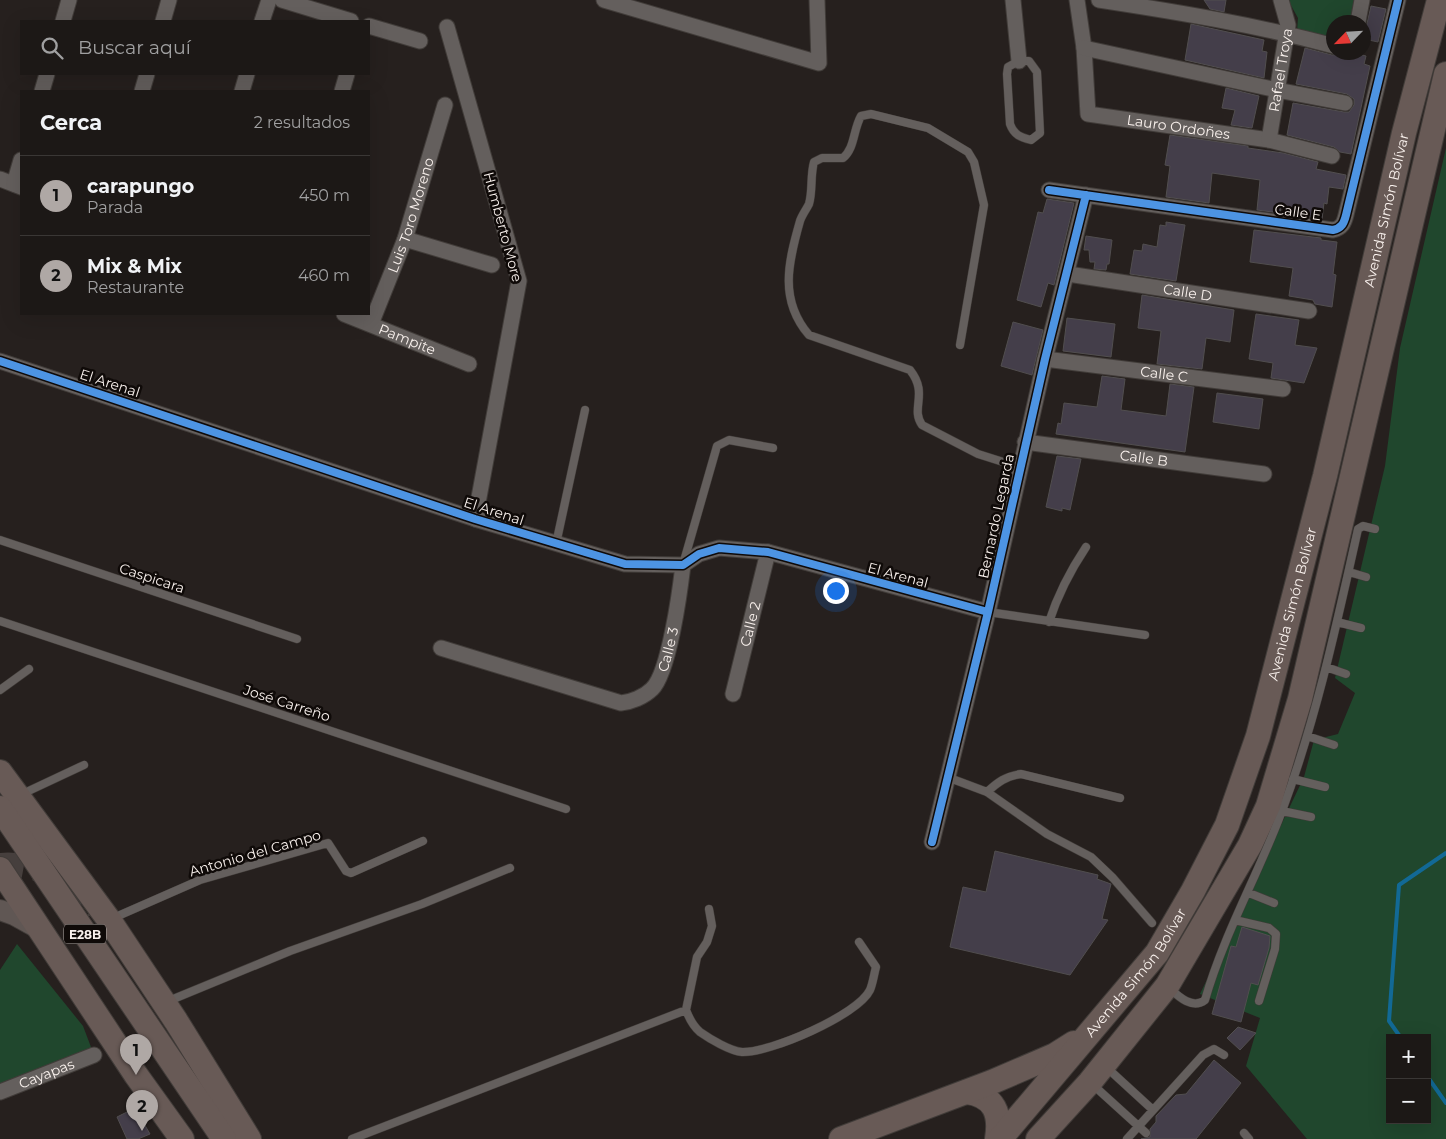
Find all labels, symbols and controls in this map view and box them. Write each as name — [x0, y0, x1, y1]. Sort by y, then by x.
north arrow — [1326, 15, 1371, 60]
search box — [20, 20, 370, 75]
street label: Rafael Troya — [1265, 27, 1296, 113]
icon: search — [38, 34, 66, 62]
text: Buscar aquí — [78, 36, 191, 59]
text: Cerca — [40, 110, 102, 135]
street label: Lauro Ordoñes — [1126, 111, 1231, 143]
text: 2 resultados — [254, 113, 350, 132]
street label: Avenida Simón Bolívar — [1360, 131, 1413, 289]
street label: Luis Toro Moreno — [383, 155, 438, 275]
street label: Humberto More — [480, 170, 526, 284]
text: carapungo — [87, 175, 194, 198]
text: 1 — [53, 186, 59, 205]
text: 450 m — [299, 186, 350, 205]
text: Parada — [87, 198, 143, 217]
street label: Calle E — [1273, 200, 1323, 224]
text: Mix & Mix — [87, 255, 182, 278]
text: 2 — [51, 266, 61, 285]
text: 460 m — [298, 266, 350, 285]
text: Restaurante — [87, 278, 184, 297]
street label: Calle D — [1162, 280, 1213, 305]
street label: Pampite — [376, 320, 438, 359]
street label: Calle C — [1139, 362, 1189, 386]
street label: El Arenal — [78, 365, 142, 401]
street label: Calle B — [1119, 446, 1169, 470]
street label: Bernardo Legarda — [974, 452, 1018, 580]
street label: El Arenal — [462, 493, 526, 529]
street label: Avenida Simón Bolívar — [1264, 525, 1321, 682]
street label: El Arenal — [866, 558, 930, 592]
street label: Caspicara — [117, 559, 187, 597]
your location — [823, 578, 849, 604]
street label: Calle 2 — [736, 600, 764, 648]
street label: Calle 3 — [653, 625, 682, 674]
street label: José Carreño — [240, 680, 333, 726]
street label: Antonio del Campo — [187, 826, 323, 880]
street label: Avenida Simón Bolívar — [1081, 905, 1190, 1041]
road number: E28B — [64, 924, 106, 944]
pin: 1 — [120, 1034, 152, 1075]
map controls — [1386, 1034, 1431, 1124]
button: + — [1386, 1034, 1431, 1079]
street label: Cayapas — [16, 1055, 77, 1093]
button: − — [1386, 1079, 1431, 1124]
pin: 2 — [126, 1090, 158, 1131]

